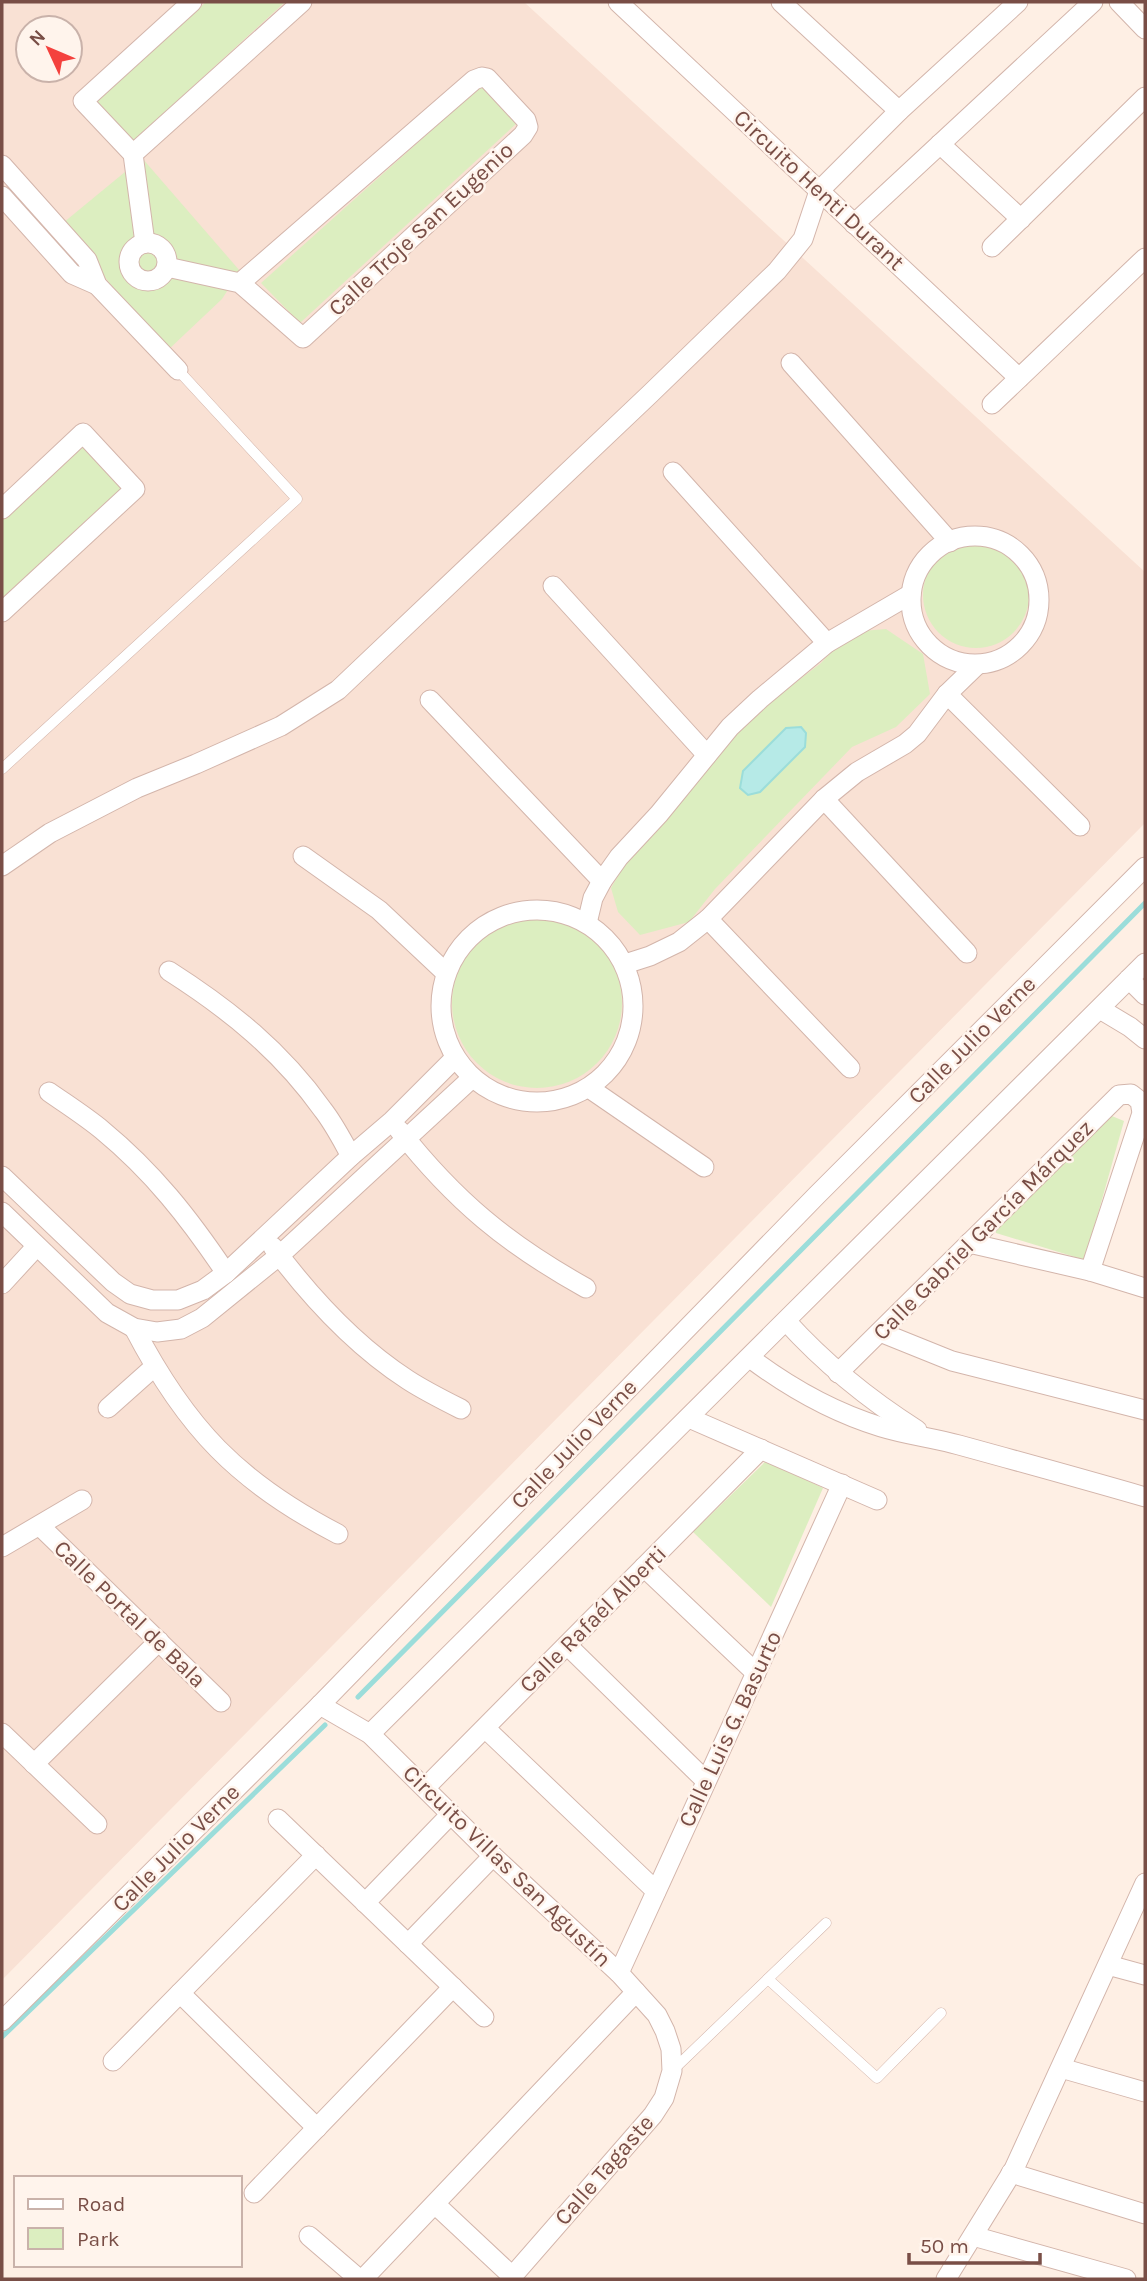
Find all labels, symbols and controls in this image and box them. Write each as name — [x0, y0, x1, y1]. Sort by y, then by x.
north arrow — [14, 14, 84, 84]
text: N — [25, 25, 50, 50]
street label: Circuito Henti Durant — [728, 104, 910, 276]
street label: Calle Troje San Eugenio — [323, 136, 519, 322]
street label: Calle Julio Verne — [903, 971, 1041, 1109]
street label: Calle Gabriel García Márquez — [867, 1114, 1099, 1346]
street label: Calle Julio Verne — [505, 1374, 643, 1514]
street label: Calle Portal de Bala — [48, 1535, 212, 1693]
street label: Calle Rafaél Alberti — [514, 1540, 672, 1698]
street label: Calle Luis G. Basurto — [673, 1627, 787, 1831]
street label: Circuito Villas San Agustín — [397, 1759, 617, 1973]
street label: Calle Julio Verne — [107, 1779, 245, 1917]
street label: Calle Tagaste — [549, 2109, 659, 2231]
legend — [14, 2176, 242, 2267]
text: Road — [77, 2192, 125, 2216]
scale bar — [909, 2222, 1040, 2266]
text: Park — [77, 2227, 120, 2251]
text: 50 m — [920, 2234, 969, 2258]

